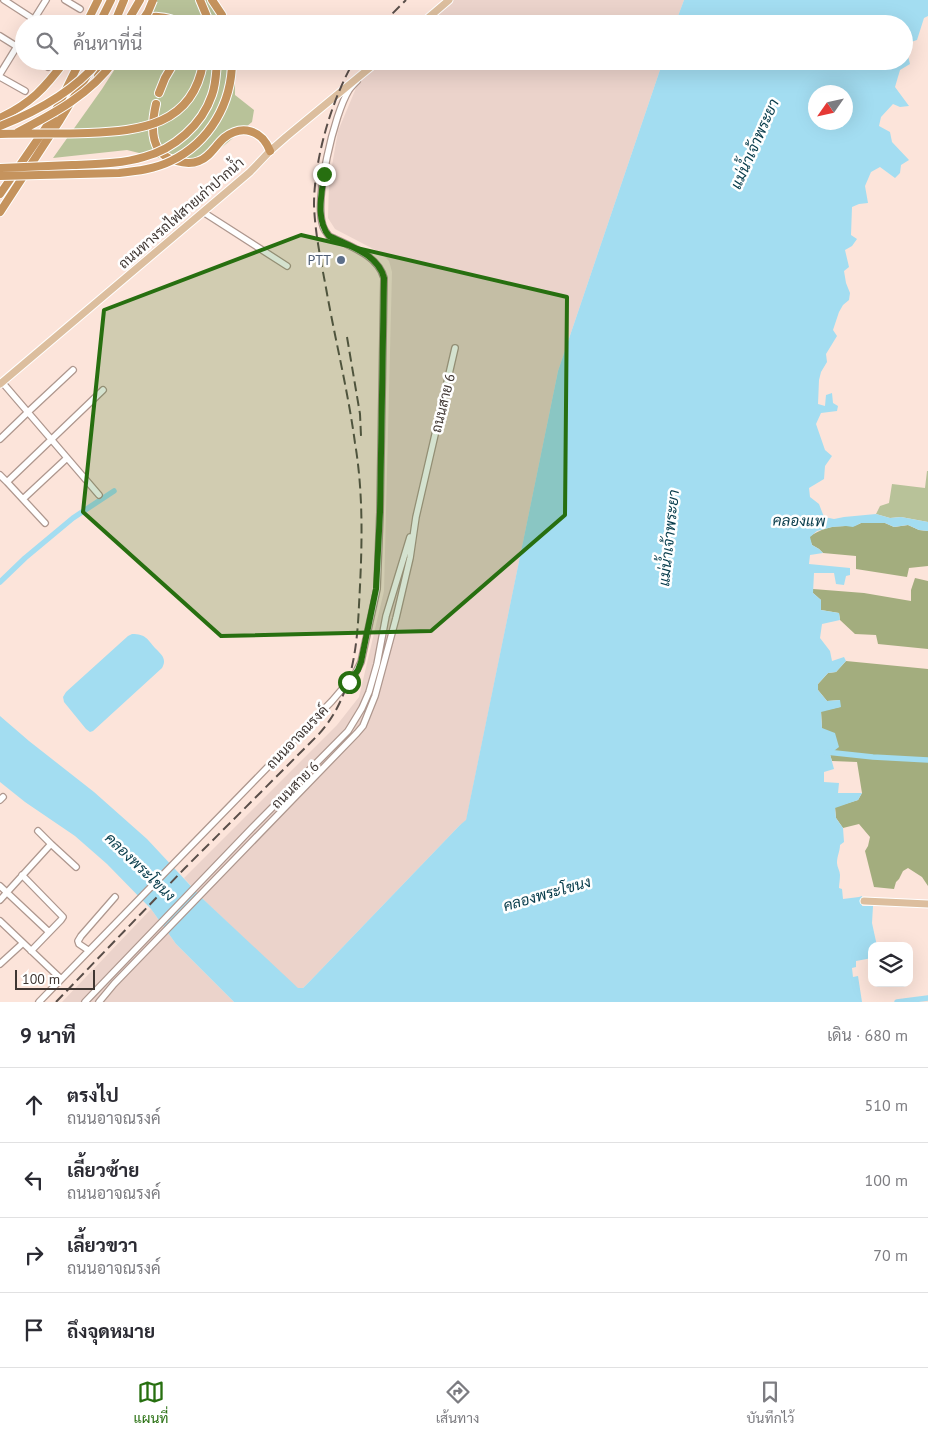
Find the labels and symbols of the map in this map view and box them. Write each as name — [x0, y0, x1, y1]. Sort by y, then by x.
north arrow — [808, 85, 853, 130]
water label: แม่น้ำเจ้าพระยา — [723, 94, 783, 192]
street label: ถนนทางรถไฟสายเก่าปากน้ำ — [113, 151, 248, 272]
route end — [313, 163, 336, 186]
place label: PTT — [308, 251, 331, 269]
marker: PTT — [335, 254, 347, 266]
street label: ถนนสาย 6 — [427, 372, 459, 434]
water label: แม่น้ำเจ้าพระยา — [651, 488, 683, 587]
water label: คลองแพ — [772, 511, 826, 530]
route start — [338, 671, 361, 694]
street label: ถนนอาจณรงค์ — [262, 701, 332, 773]
street label: ถนนสาย 6 — [267, 757, 323, 813]
water label: คลองพระโขนง — [101, 828, 180, 905]
water label: คลองพระโขนง — [501, 872, 593, 915]
scale bar — [15, 967, 95, 990]

